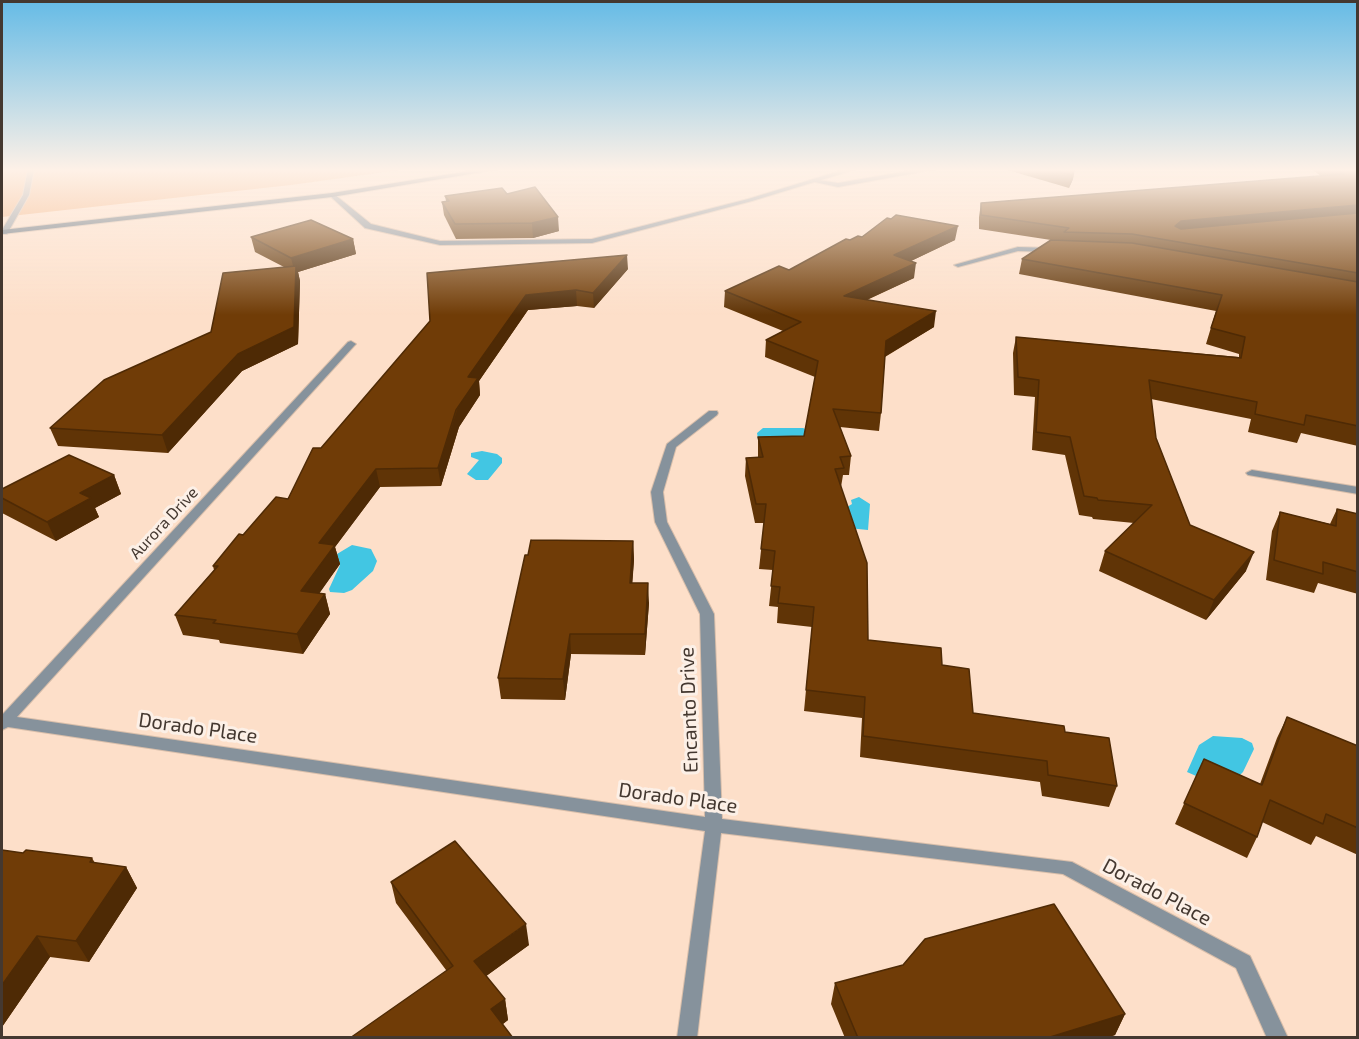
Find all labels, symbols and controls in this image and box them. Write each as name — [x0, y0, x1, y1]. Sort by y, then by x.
street label: Aurora Drive — [126, 483, 202, 563]
street label: Encanto Drive — [675, 647, 703, 773]
street label: Dorado Place — [137, 708, 259, 748]
street label: Dorado Place — [617, 778, 739, 818]
street label: Dorado Place — [1098, 853, 1216, 931]

